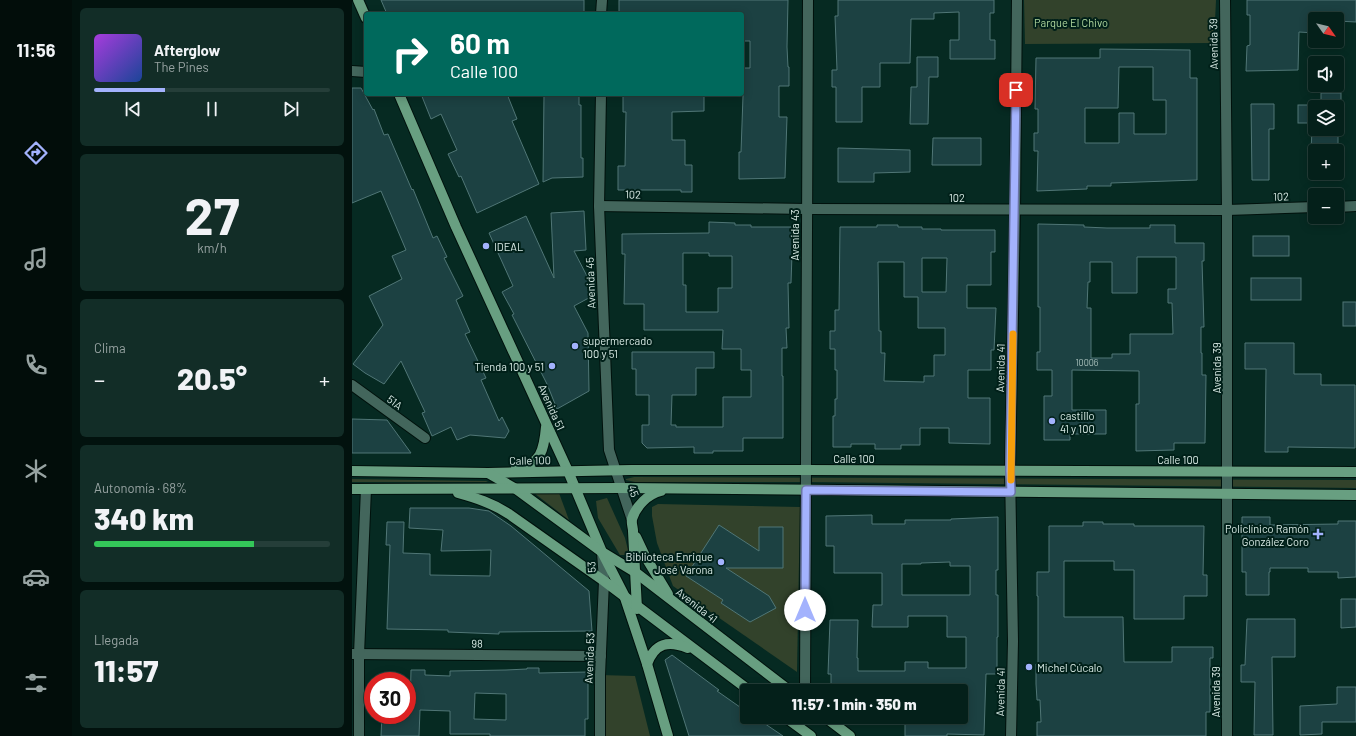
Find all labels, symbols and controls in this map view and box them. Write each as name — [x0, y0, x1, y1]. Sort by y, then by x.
north arrow — [1308, 12, 1344, 48]
map controls — [1308, 12, 1344, 224]
park label: Parque El Chivo — [1034, 16, 1108, 29]
street label: Avenida 39 — [1206, 18, 1220, 70]
text: 60 m — [450, 26, 510, 60]
icon: right — [384, 28, 436, 80]
text: 11:56 — [17, 39, 55, 61]
text: Afterglow — [154, 41, 220, 59]
button: sound — [1308, 56, 1344, 92]
text: The Pines — [154, 59, 209, 75]
text: Calle 100 — [450, 60, 518, 82]
pin — [999, 73, 1033, 107]
icon: arrive — [1005, 79, 1027, 101]
icon: previous — [122, 98, 144, 120]
icon: pause — [201, 98, 223, 120]
icon: next — [280, 98, 302, 120]
button: layers — [1308, 100, 1344, 136]
icon: directions — [22, 139, 50, 167]
button: + — [1308, 144, 1344, 180]
text: 27 — [185, 183, 239, 245]
street label: 102 — [625, 187, 641, 201]
button: − — [1308, 188, 1344, 224]
street label: 102 — [1273, 189, 1289, 203]
street label: 102 — [949, 191, 965, 204]
street label: Avenida 43 — [788, 209, 801, 261]
text: km/h — [197, 240, 227, 256]
place label: IDEAL — [494, 240, 523, 253]
marker: IDEAL — [481, 241, 491, 251]
icon: music — [22, 245, 50, 273]
street label: Avenida 45 — [583, 257, 597, 309]
place label: supermercado 100 y 51 — [583, 334, 652, 360]
text: Clima — [94, 340, 126, 356]
marker: supermercado 100 y 51 — [570, 341, 580, 351]
street label: Avenida 39 — [1210, 342, 1223, 394]
street label: Avenida 41 — [993, 344, 1007, 392]
icon: phone — [22, 351, 50, 379]
house number: 10006 — [1075, 357, 1099, 368]
text: 20.5° — [177, 360, 247, 396]
place label: Tienda 100 y 51 — [475, 360, 544, 373]
marker: Tienda 100 y 51 — [547, 361, 557, 371]
text: − — [94, 366, 105, 392]
text: + — [319, 366, 330, 392]
street label: Avenida 51 — [536, 382, 568, 432]
street label: 51A — [385, 392, 406, 412]
place label: castillo 41 y 100 — [1060, 409, 1095, 435]
marker: castillo 41 y 100 — [1047, 416, 1057, 426]
street label: Calle 100 — [833, 452, 875, 465]
street label: Calle 100 — [509, 453, 551, 467]
street label: Calle 100 — [1157, 453, 1199, 466]
icon: climate — [22, 457, 50, 485]
text: Autonomía · 68% — [94, 480, 187, 496]
street label: 45 — [626, 483, 642, 499]
text: 340 km — [94, 500, 194, 536]
place label: Policlínico Ramón González Coro — [1225, 522, 1309, 548]
marker: Policlínico Ramón González Coro — [1312, 528, 1324, 540]
place label: Biblioteca Enrique José Varona — [626, 550, 713, 576]
marker: Biblioteca Enrique José Varona — [716, 557, 726, 567]
street label: 53 — [584, 561, 598, 573]
icon: car — [22, 563, 50, 591]
street label: Avenida 41 — [674, 585, 720, 625]
position arrow — [784, 589, 826, 631]
text: Llegada — [94, 632, 139, 648]
street label: Avenida 53 — [582, 632, 596, 684]
street label: 98 — [471, 636, 483, 650]
text: 11:57 — [94, 652, 158, 688]
place label: Michel Cúcalo — [1037, 661, 1102, 674]
marker: Michel Cúcalo — [1024, 662, 1034, 672]
street label: Avenida 39 — [1209, 666, 1222, 718]
street label: Avenida 41 — [993, 668, 1007, 716]
icon: filters — [22, 669, 50, 697]
speed limit sign: 30 — [364, 672, 416, 724]
text: 11:57 · 1 min · 350 m — [791, 695, 917, 713]

